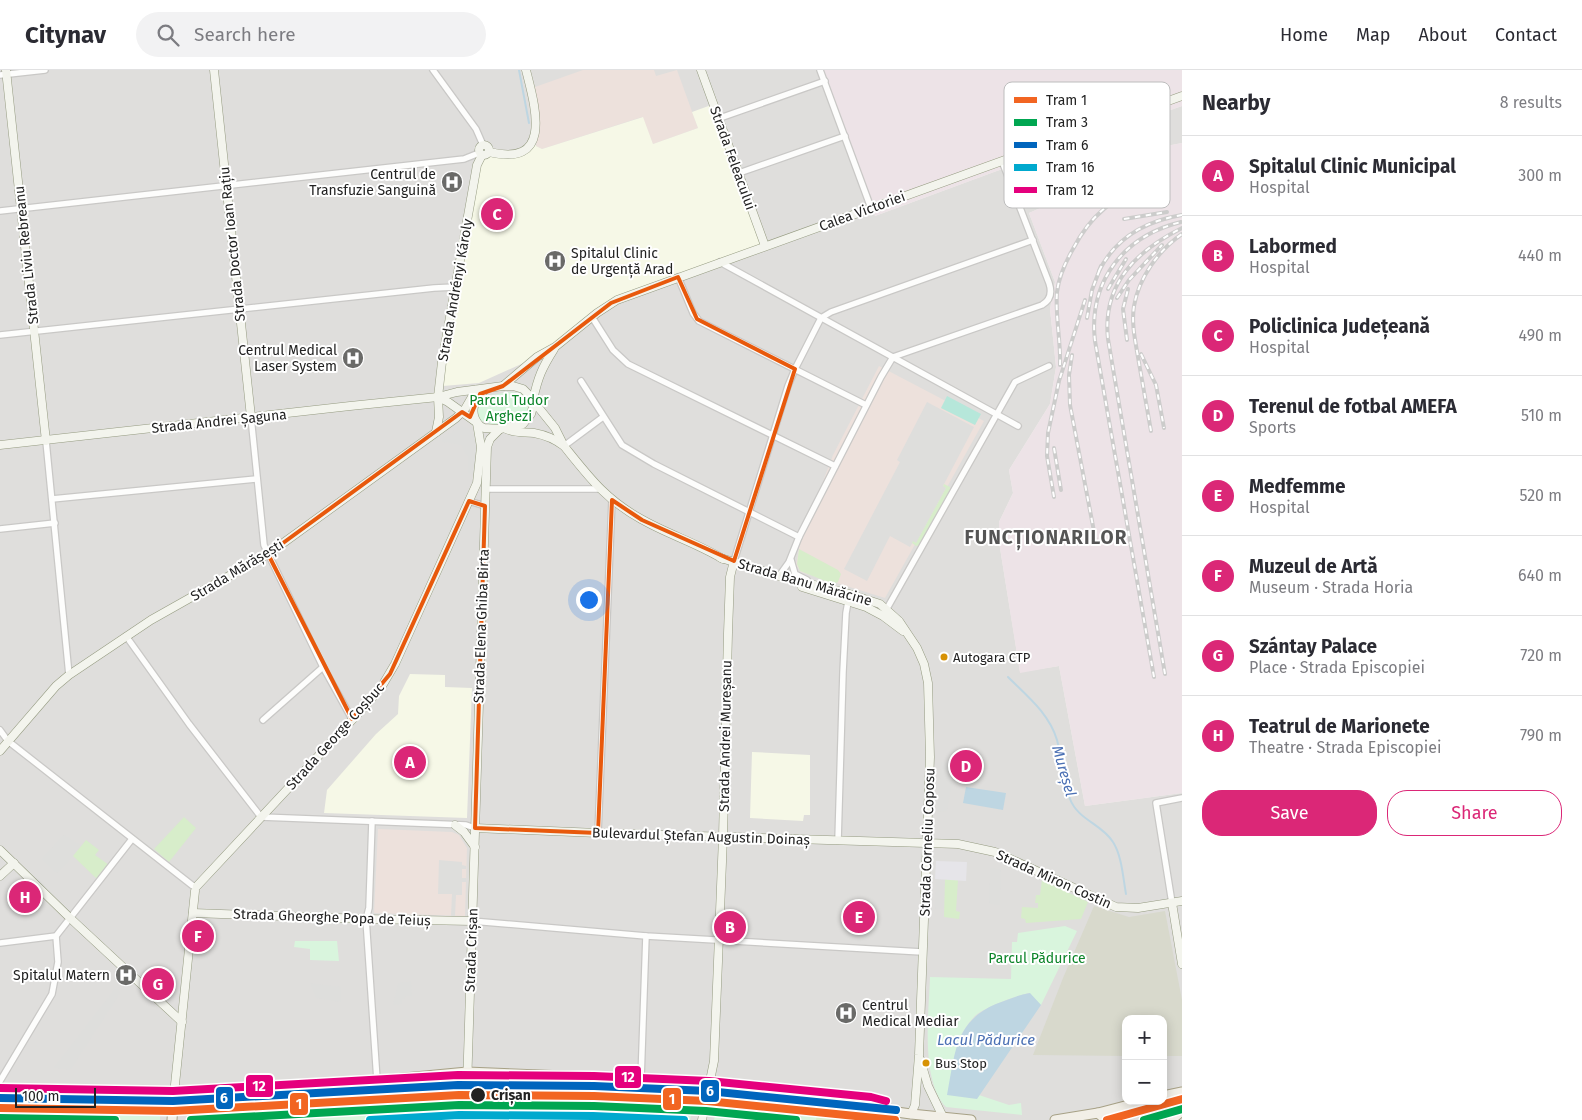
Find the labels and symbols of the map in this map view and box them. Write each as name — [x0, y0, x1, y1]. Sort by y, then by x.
legend — [1004, 82, 1170, 208]
text: Tram 1 — [1046, 92, 1087, 109]
street label: Strada Feleacului — [706, 104, 759, 212]
text: Tram 3 — [1046, 114, 1088, 131]
text: Tram 6 — [1046, 137, 1089, 154]
text: Tram 16 — [1046, 159, 1095, 176]
street label: Strada Doctor Ioan Rațiu — [216, 166, 250, 322]
place label: Centrul de Transfuzie Sanguină — [309, 166, 436, 199]
hospital icon: Centrul de Transfuzie Sanguină — [440, 170, 464, 194]
text: Tram 12 — [1046, 182, 1094, 199]
street label: Strada Liviu Rebreanu — [11, 185, 42, 325]
street label: Calea Victoriei — [817, 188, 908, 235]
pin: C — [481, 195, 513, 233]
street label: Strada Andrényi Károly — [435, 217, 476, 363]
place label: Spitalul Clinic de Urgență Arad — [571, 245, 673, 279]
hospital icon: Spitalul Clinic de Urgență Arad — [543, 249, 567, 273]
place label: Centrul Medical Laser System — [238, 342, 337, 375]
hospital icon: Centrul Medical Laser System — [341, 346, 365, 370]
park label: Parcul Tudor Arghezi — [469, 392, 549, 425]
street label: Strada Andrei Șaguna — [151, 406, 288, 438]
district label: FUNCȚIONARILOR — [965, 526, 1127, 551]
street label: Strada Mărășești — [188, 536, 287, 606]
street label: Strada Elena Ghiba Birta — [470, 549, 493, 703]
street label: Strada Banu Mărăcine — [736, 555, 874, 610]
your location — [576, 587, 602, 613]
place label: Autogara CTP — [953, 650, 1031, 665]
marker: Autogara CTP — [939, 652, 949, 662]
street label: Strada Andrei Mureșanu — [716, 660, 736, 812]
street label: Strada George Coșbuc — [283, 679, 389, 794]
pin: A — [394, 743, 426, 781]
water label: Mureșel — [1048, 743, 1080, 799]
pin: D — [950, 747, 982, 785]
street label: Strada Corneliu Coposu — [916, 767, 939, 917]
street label: Bulevardul Ștefan Augustin Doinaș — [592, 824, 811, 850]
street label: Strada Miron Costin — [994, 846, 1114, 913]
pin: H — [9, 878, 41, 916]
pin: E — [843, 898, 875, 936]
street label: Strada Gheorghe Popa de Teiuș — [233, 906, 431, 930]
street label: Strada Crișan — [462, 908, 482, 992]
pin: B — [714, 908, 746, 946]
pin: F — [182, 917, 214, 955]
park label: Parcul Pădurice — [988, 950, 1086, 967]
hospital icon: Spitalul Matern — [114, 963, 138, 987]
pin: G — [142, 965, 174, 1003]
place label: Spitalul Matern — [13, 967, 110, 984]
place label: Centrul Medical Mediar — [862, 997, 959, 1030]
hospital icon: Centrul Medical Mediar — [834, 1001, 858, 1025]
water label: Lacul Pădurice — [937, 1031, 1035, 1049]
place label: Bus Stop — [935, 1056, 987, 1071]
marker: Bus Stop — [921, 1058, 931, 1068]
line badge: 12 — [614, 1065, 642, 1089]
text: 12 — [621, 1069, 635, 1086]
line badge: 12 — [245, 1074, 274, 1098]
text: 12 — [252, 1078, 266, 1095]
line badge: 6 — [700, 1079, 720, 1103]
text: 6 — [706, 1083, 714, 1100]
scale bar — [15, 1085, 96, 1108]
line badge: 6 — [215, 1086, 234, 1110]
marker: Crișan — [469, 1086, 487, 1104]
place label: Crișan — [491, 1087, 531, 1105]
line badge: 1 — [662, 1087, 682, 1111]
text: 6 — [220, 1090, 228, 1107]
text: 1 — [669, 1091, 675, 1108]
line badge: 1 — [289, 1092, 309, 1116]
text: 1 — [296, 1096, 302, 1113]

